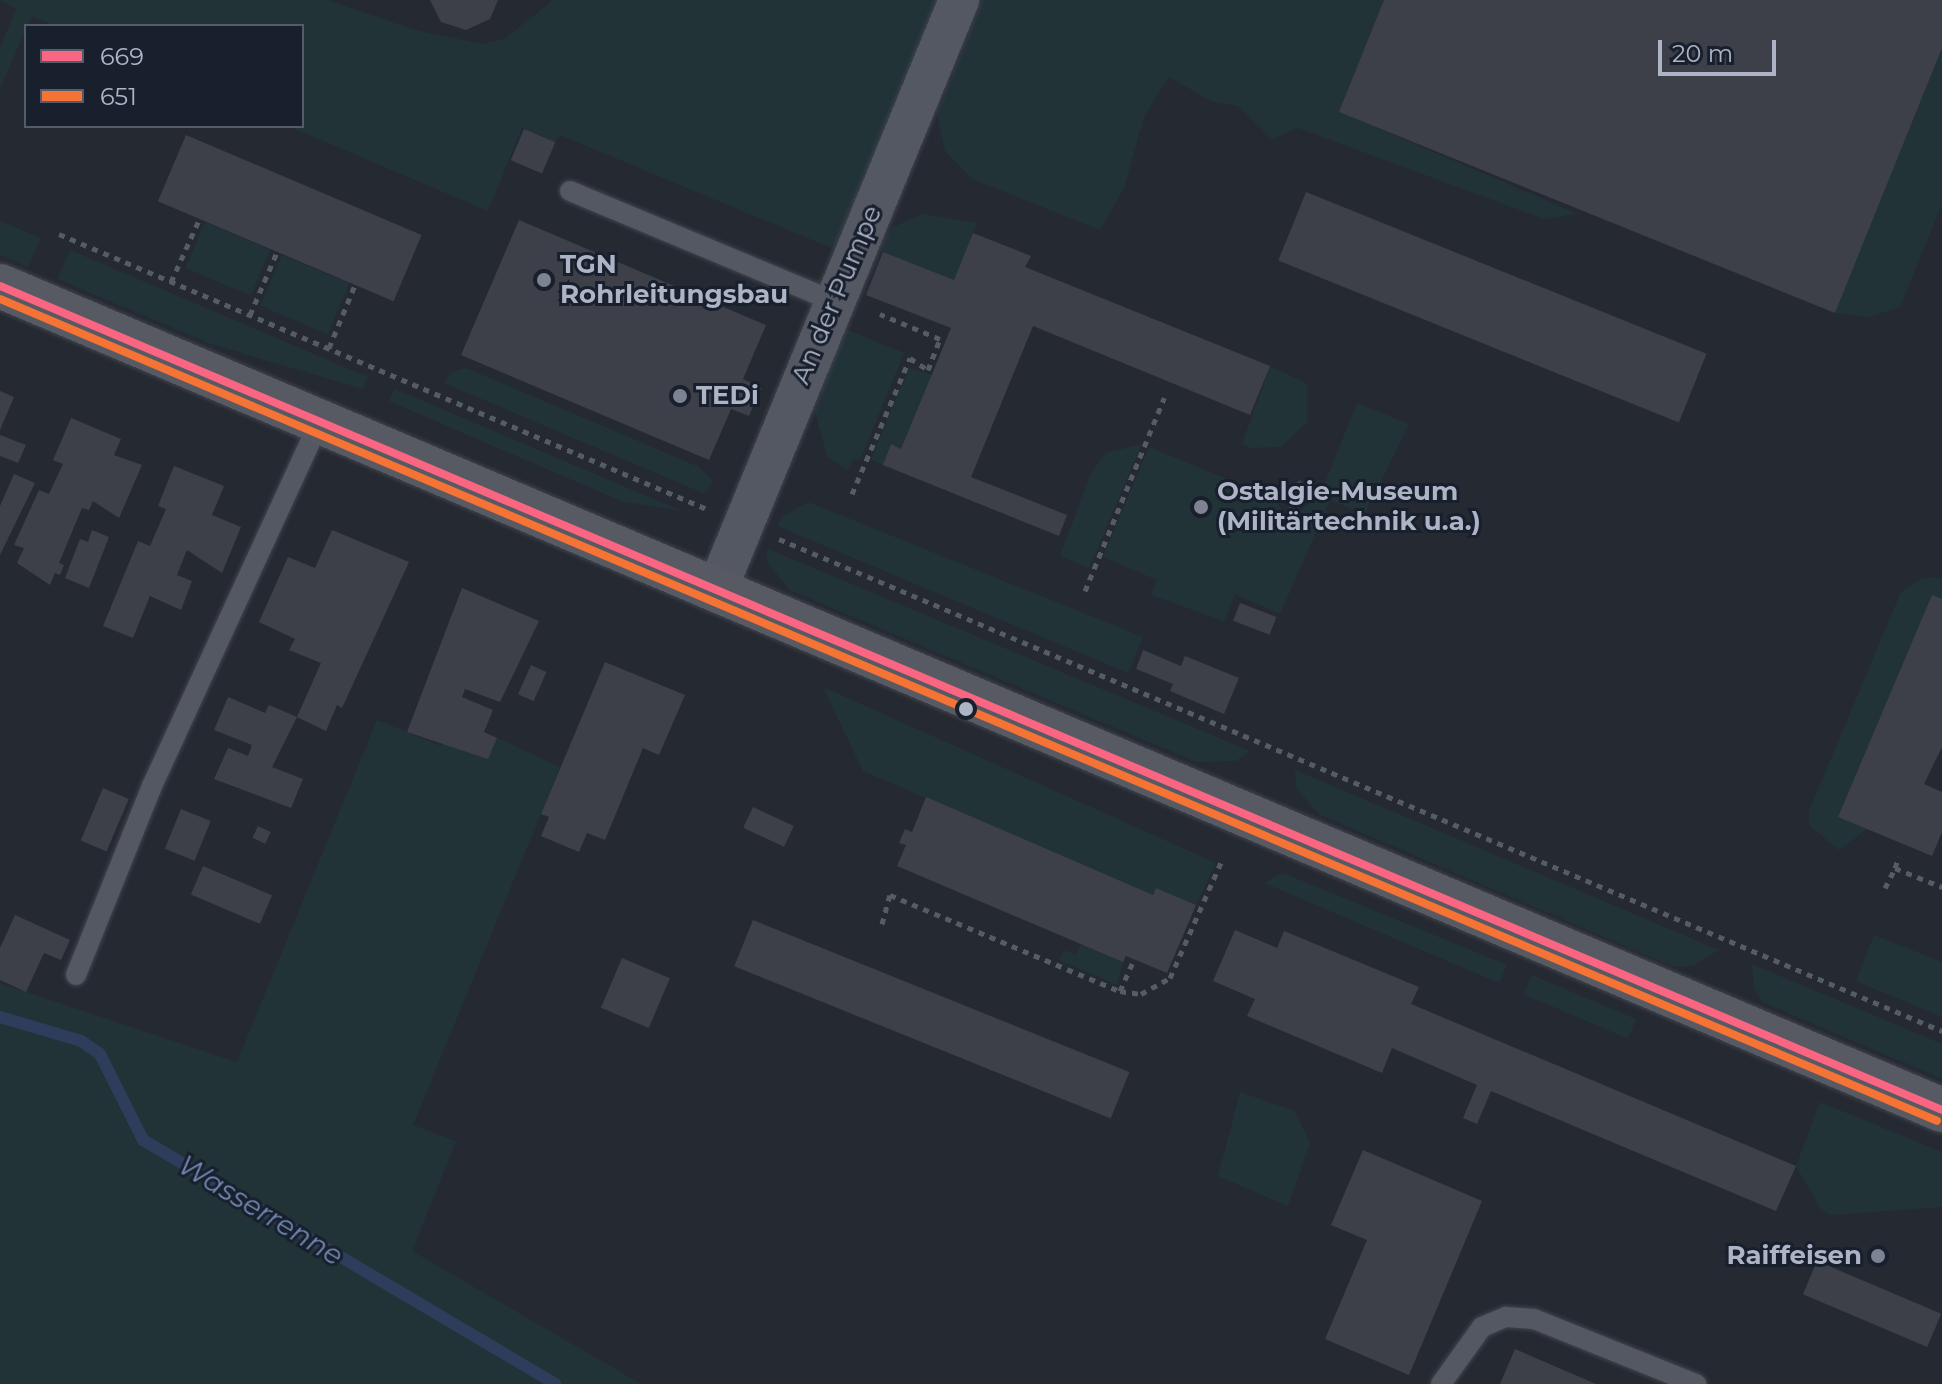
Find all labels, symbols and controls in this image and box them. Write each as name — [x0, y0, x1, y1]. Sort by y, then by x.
legend — [24, 24, 304, 128]
scale bar — [1662, 24, 1780, 74]
text: 20 m — [1672, 39, 1733, 68]
text: 669 — [100, 42, 144, 71]
text: 651 — [100, 82, 137, 111]
street label: An der Pumpe — [785, 201, 889, 389]
place label: TGN Rohrleitungsbau — [560, 249, 788, 310]
marker: TGN Rohrleitungsbau — [535, 271, 553, 289]
place label: TEDi — [696, 380, 759, 412]
marker: TEDi — [671, 387, 689, 405]
place label: Ostalgie-Museum (Militärtechnik u.a.) — [1217, 476, 1481, 538]
marker: Ostalgie-Museum (Militärtechnik u.a.) — [1192, 498, 1210, 516]
unlabelled marker — [958, 701, 974, 717]
water label: Wasserrenne — [173, 1148, 349, 1272]
place label: Raiffeisen — [1727, 1240, 1862, 1272]
marker: Raiffeisen — [1869, 1247, 1887, 1265]

